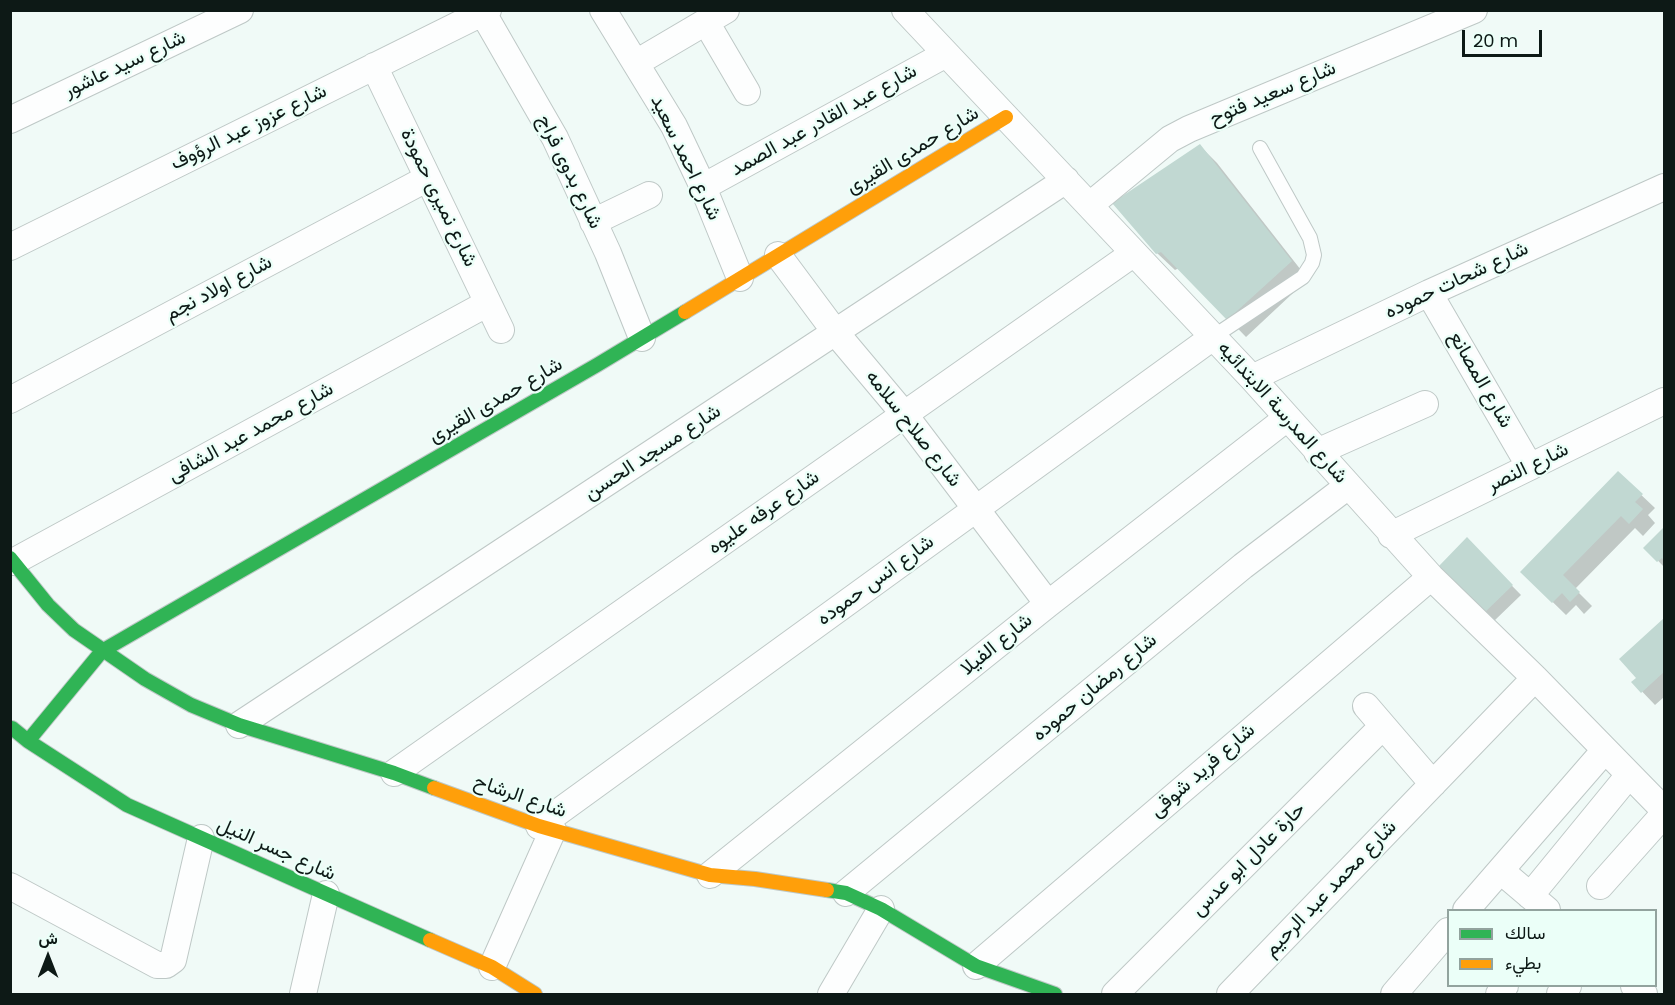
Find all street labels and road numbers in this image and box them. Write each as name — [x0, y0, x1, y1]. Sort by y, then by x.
street label: شارع سيد عاشور — [60, 26, 190, 104]
street label: شارع سعيد فتوح — [1206, 57, 1340, 131]
street label: شارع عبد القادر عبد الصمد — [727, 60, 921, 182]
street label: شارع عزوز عبد الرؤوف — [167, 80, 331, 176]
street label: شارع احمد سعيد — [644, 92, 726, 224]
street label: شارع حمدى القيرى — [842, 102, 984, 200]
street label: شارع بدوى فراج — [531, 111, 607, 233]
street label: شارع نميرى حمودة — [394, 125, 482, 271]
street label: شارع شحات حموده — [1381, 237, 1533, 325]
street label: شارع اولاد نجم — [162, 251, 276, 327]
street label: شارع المصانع — [1443, 327, 1517, 433]
street label: شارع المدرسة الابتدائيه — [1212, 337, 1352, 489]
street label: شارع حمدى القيرى — [425, 353, 567, 449]
street label: شارع صلاح سلامه — [860, 366, 966, 492]
street label: شارع محمد عبد الشافى — [164, 378, 338, 488]
street label: شارع مسجد الحسن — [580, 400, 726, 506]
street label: شارع النصر — [1483, 438, 1573, 498]
street label: شارع عرفه عليوه — [704, 466, 824, 560]
street label: شارع انس حموده — [813, 531, 939, 631]
street label: شارع الفيلا — [956, 609, 1038, 681]
street label: شارع رمضان حموده — [1028, 629, 1162, 747]
street label: شارع فريد شوقى — [1146, 719, 1260, 823]
street label: شارع الرشاح — [470, 770, 570, 824]
street label: حارة عادل ابو عدس — [1187, 798, 1311, 922]
street label: شارع جسر النيل — [213, 813, 339, 887]
street label: شارع محمد عبد الرحيم — [1260, 816, 1402, 962]

